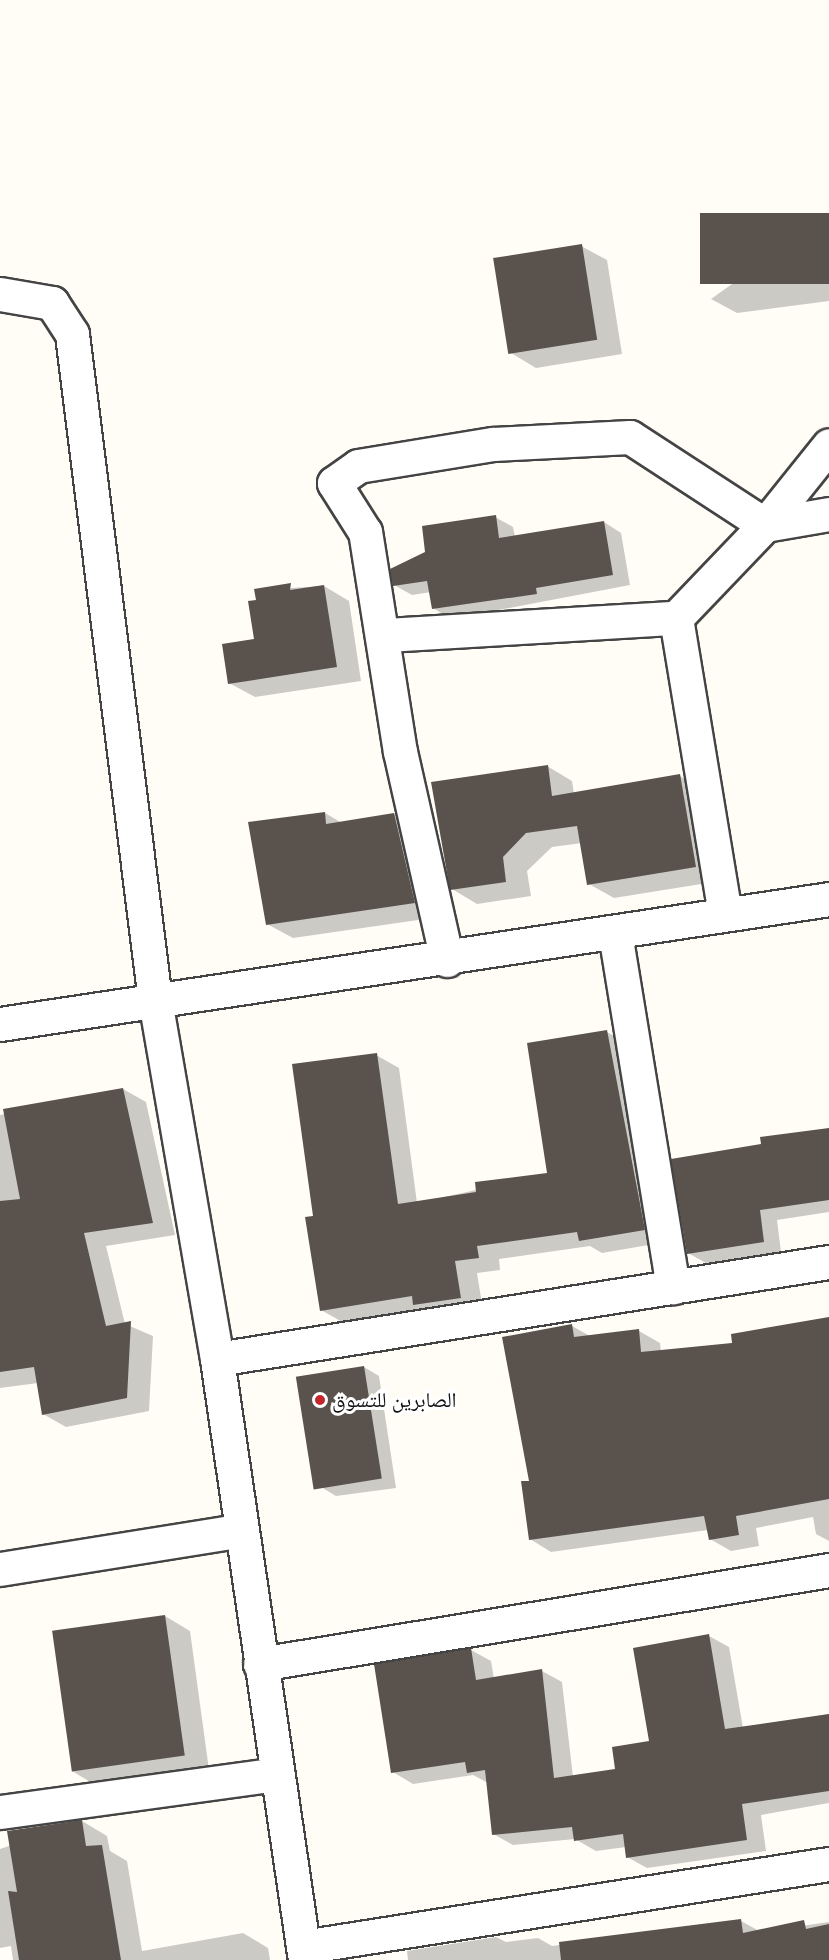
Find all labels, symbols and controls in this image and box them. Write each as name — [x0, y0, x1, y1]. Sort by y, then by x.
place label: الصابرين للتسوق — [332, 1387, 457, 1413]
marker: الصابرين للتسوق — [313, 1393, 327, 1407]

